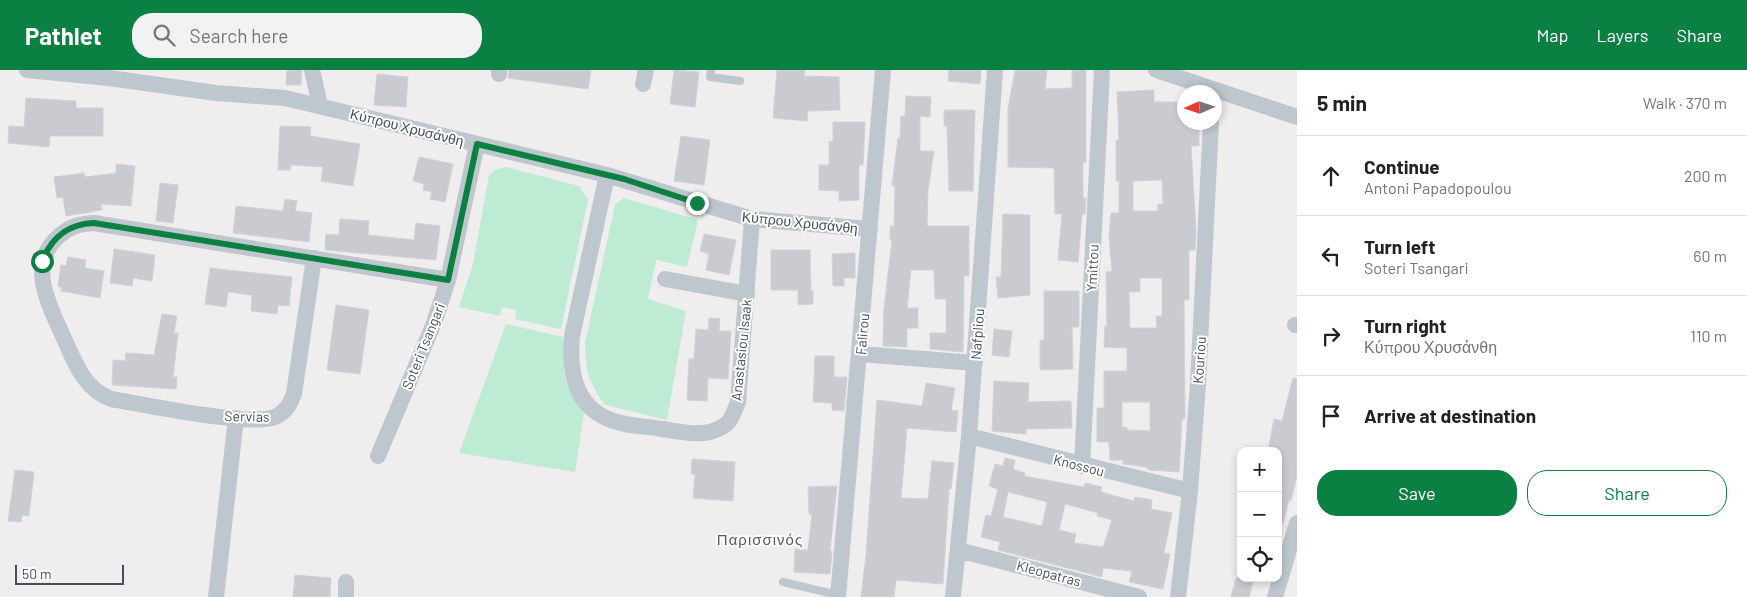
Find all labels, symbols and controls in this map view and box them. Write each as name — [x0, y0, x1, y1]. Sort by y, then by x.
search box — [132, 13, 482, 58]
text: Pathlet — [25, 21, 102, 50]
icon: search — [150, 21, 178, 49]
text: Search here — [190, 24, 288, 47]
text: Map — [1536, 24, 1568, 46]
text: Layers — [1596, 24, 1649, 46]
text: Share — [1677, 24, 1722, 46]
north arrow — [1177, 85, 1222, 130]
text: 5 min — [1317, 90, 1367, 115]
text: Walk · 370 m — [1643, 93, 1727, 112]
street label: Κύπρου Χρυσάνθη — [348, 105, 466, 149]
text: Continue — [1364, 155, 1440, 178]
icon: ahead — [1317, 162, 1345, 190]
text: 200 m — [1684, 166, 1727, 185]
text: Antoni Papadopoulou — [1364, 178, 1512, 197]
route end — [686, 192, 709, 215]
street label: Κύπρου Χρυσάνθη — [741, 207, 859, 237]
text: Turn left — [1364, 235, 1435, 258]
icon: left — [1317, 242, 1345, 270]
street label: Ymittou — [1082, 244, 1102, 292]
text: 60 m — [1693, 246, 1727, 265]
route start — [31, 250, 54, 273]
text: Soteri Tsangari — [1364, 258, 1469, 277]
street label: Anastasiou Isaak — [727, 298, 755, 402]
street label: Soteri Tsangari — [398, 300, 448, 392]
street label: Nafpliou — [967, 308, 987, 360]
street label: Falirou — [852, 313, 872, 355]
text: Turn right — [1364, 314, 1446, 337]
icon: right — [1317, 322, 1345, 350]
text: 110 m — [1690, 326, 1727, 345]
street label: Kouriou — [1189, 336, 1209, 384]
text: Κύπρου Χρυσάνθη — [1364, 337, 1497, 356]
icon: arrive — [1317, 402, 1345, 430]
text: Arrive at destination — [1364, 404, 1536, 427]
street label: Servias — [224, 407, 270, 425]
map controls — [1237, 447, 1282, 582]
button: + — [1237, 447, 1282, 492]
street label: Knossou — [1052, 450, 1106, 480]
button: Save — [1317, 470, 1517, 516]
button: Share — [1527, 470, 1727, 516]
button: − — [1237, 492, 1282, 537]
district label: Παρισσινός — [717, 530, 803, 548]
button: locate — [1237, 537, 1282, 582]
street label: Kleopatras — [1015, 556, 1083, 590]
scale bar — [15, 562, 124, 585]
text: 50 m — [22, 565, 51, 582]

